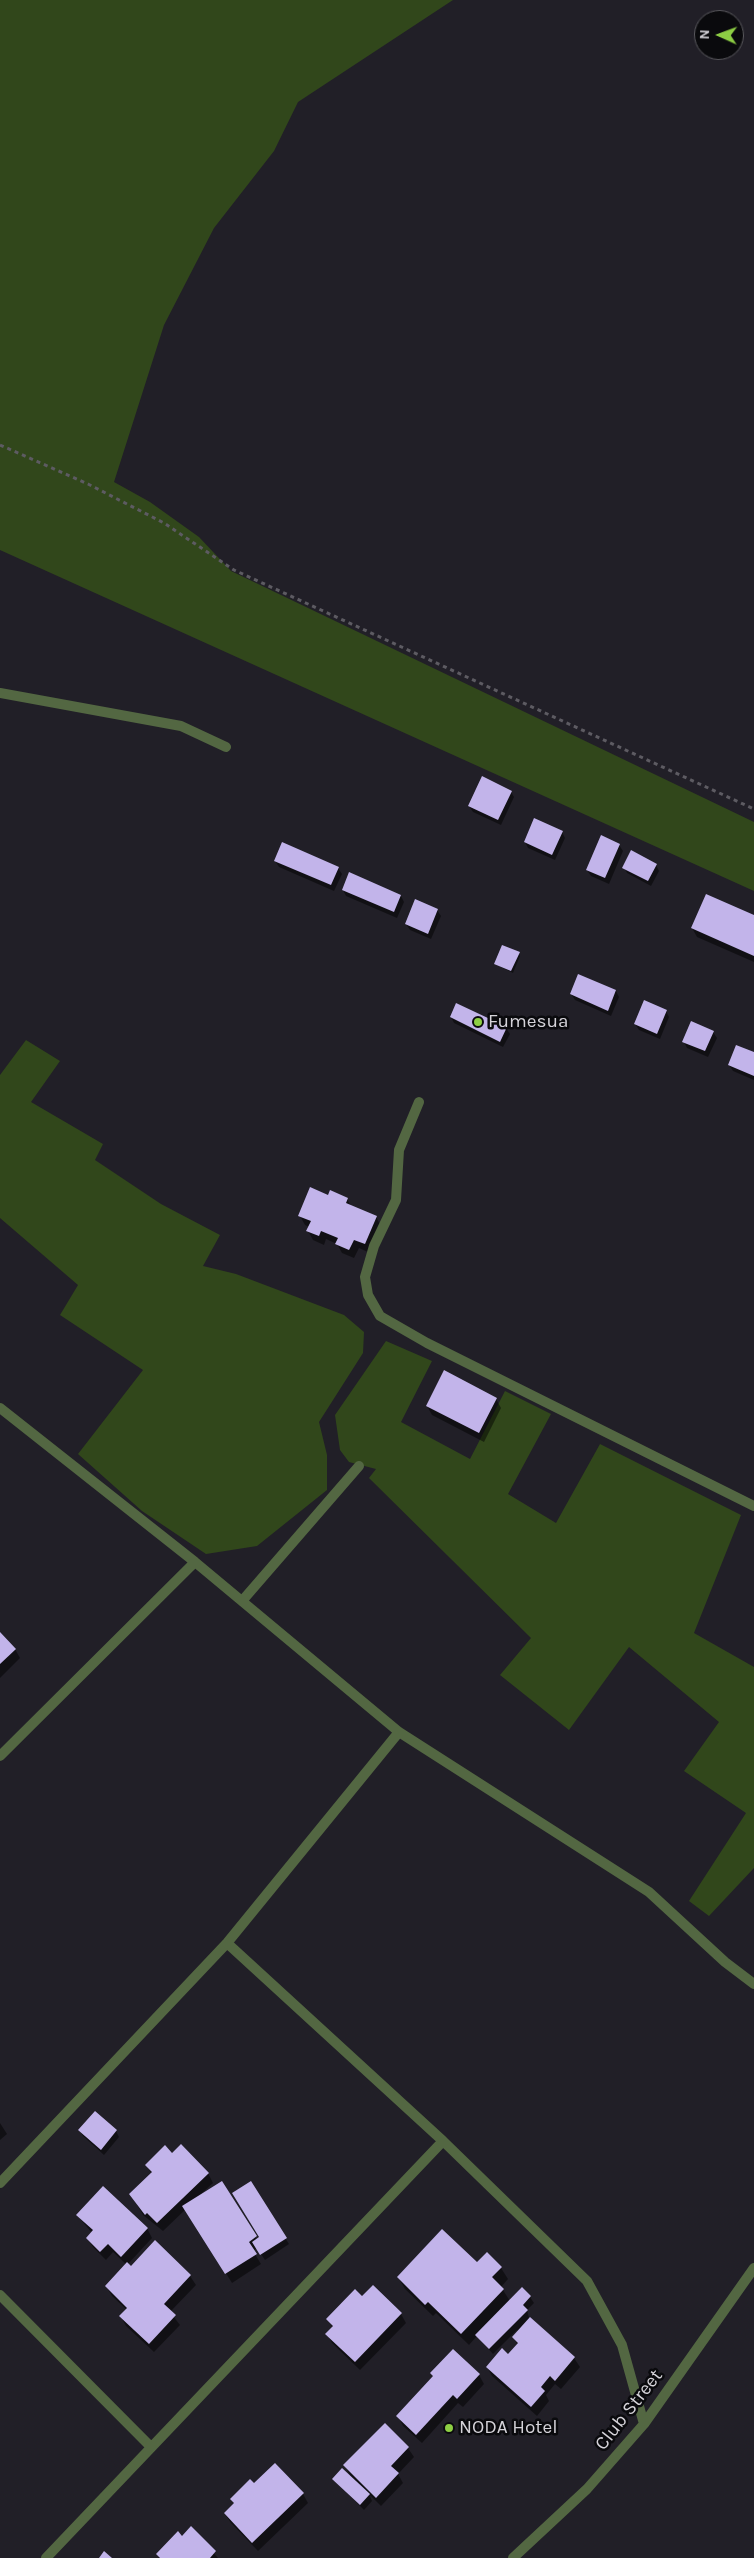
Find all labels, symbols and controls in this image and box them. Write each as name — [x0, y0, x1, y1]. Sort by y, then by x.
north arrow — [694, 10, 744, 60]
text: N — [696, 29, 713, 40]
place label: Fumesua — [488, 1011, 568, 1033]
marker: Fumesua — [472, 1016, 484, 1028]
street label: Club Street — [590, 2365, 668, 2455]
place label: NODA Hotel — [459, 2417, 558, 2439]
marker: NODA Hotel — [443, 2422, 455, 2434]

